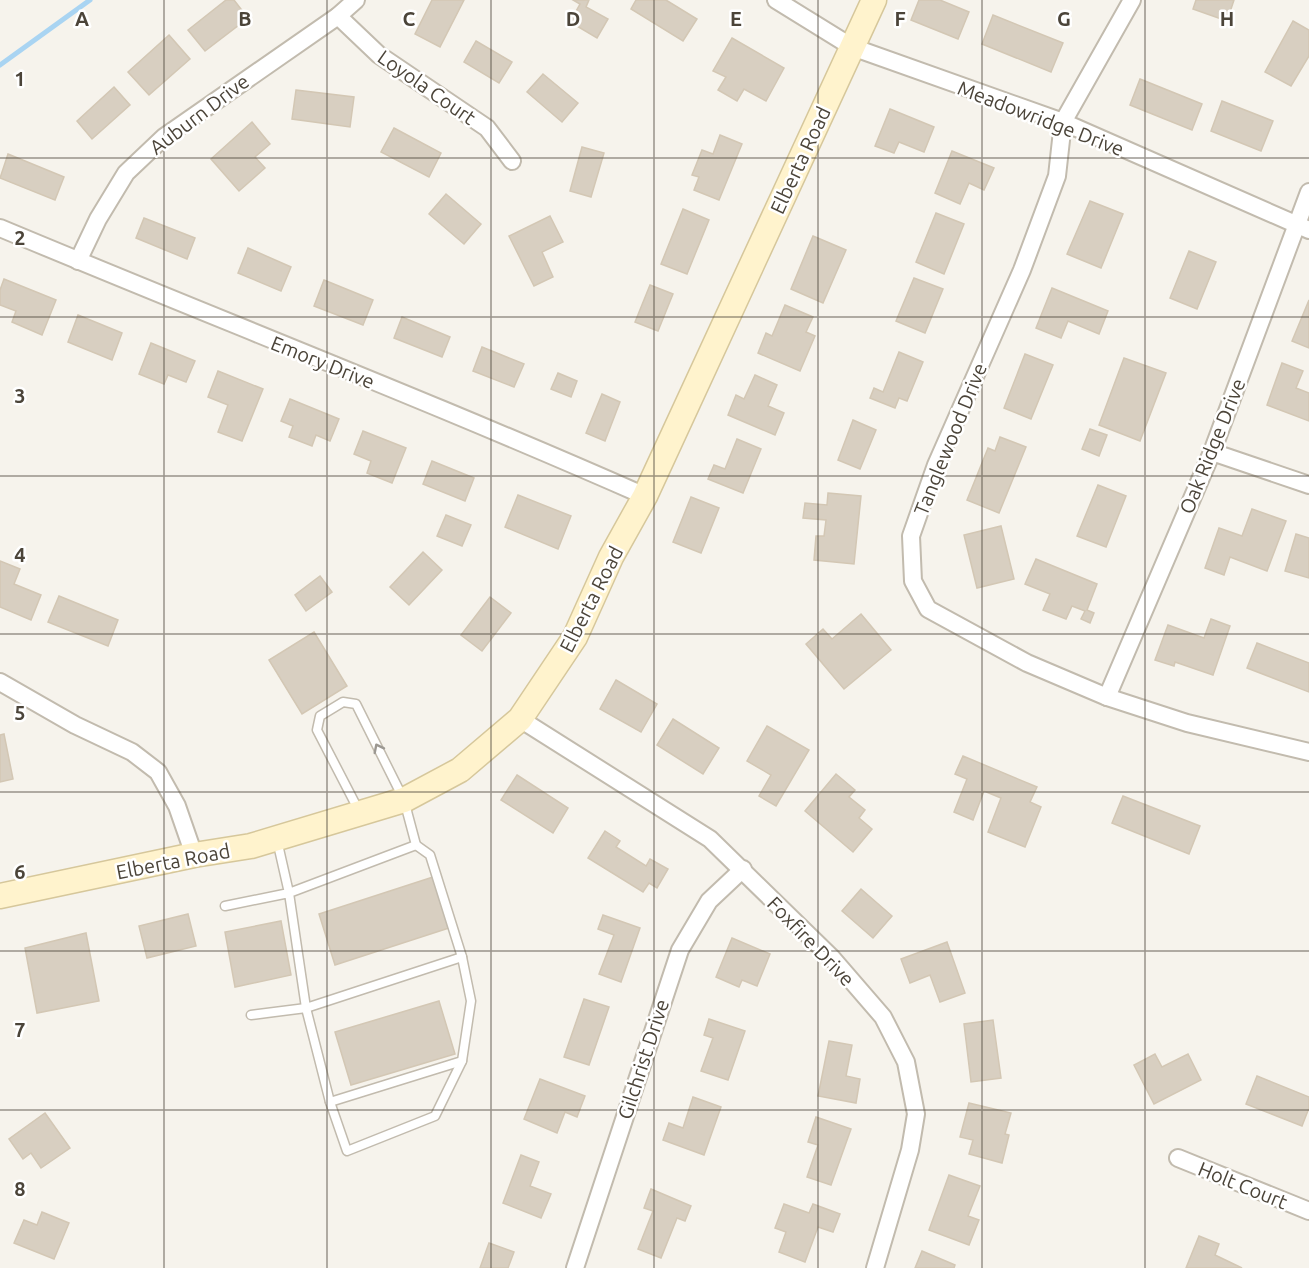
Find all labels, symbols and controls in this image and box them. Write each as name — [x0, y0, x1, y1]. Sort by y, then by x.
text: A — [75, 7, 89, 30]
text: B — [238, 7, 252, 30]
text: C — [403, 7, 416, 30]
text: D — [566, 7, 580, 30]
text: E — [730, 7, 742, 30]
text: F — [894, 7, 906, 30]
text: G — [1057, 7, 1071, 30]
text: H — [1220, 7, 1234, 30]
street label: Loyola Court — [374, 45, 480, 129]
text: 1 — [14, 67, 26, 90]
street label: Auburn Drive — [145, 69, 253, 159]
street label: Meadowridge Drive — [955, 76, 1127, 160]
street label: Elberta Road — [765, 103, 835, 217]
text: 2 — [14, 226, 26, 249]
street label: Emory Drive — [268, 331, 378, 393]
street label: Tanglewood Drive — [909, 359, 991, 519]
street label: Oak Ridge Drive — [1174, 375, 1250, 517]
text: 3 — [14, 384, 26, 407]
street label: Elberta Road — [555, 542, 627, 656]
text: 4 — [14, 543, 26, 566]
text: 5 — [14, 701, 26, 724]
one-way arrow — [374, 743, 385, 754]
street label: Elberta Road — [114, 839, 232, 883]
text: 6 — [14, 860, 26, 883]
street label: Foxfire Drive — [763, 892, 859, 990]
street label: Gilchrist Drive — [613, 996, 673, 1122]
text: 7 — [14, 1018, 26, 1041]
street label: Holt Court — [1195, 1157, 1291, 1213]
text: 8 — [14, 1177, 26, 1200]

